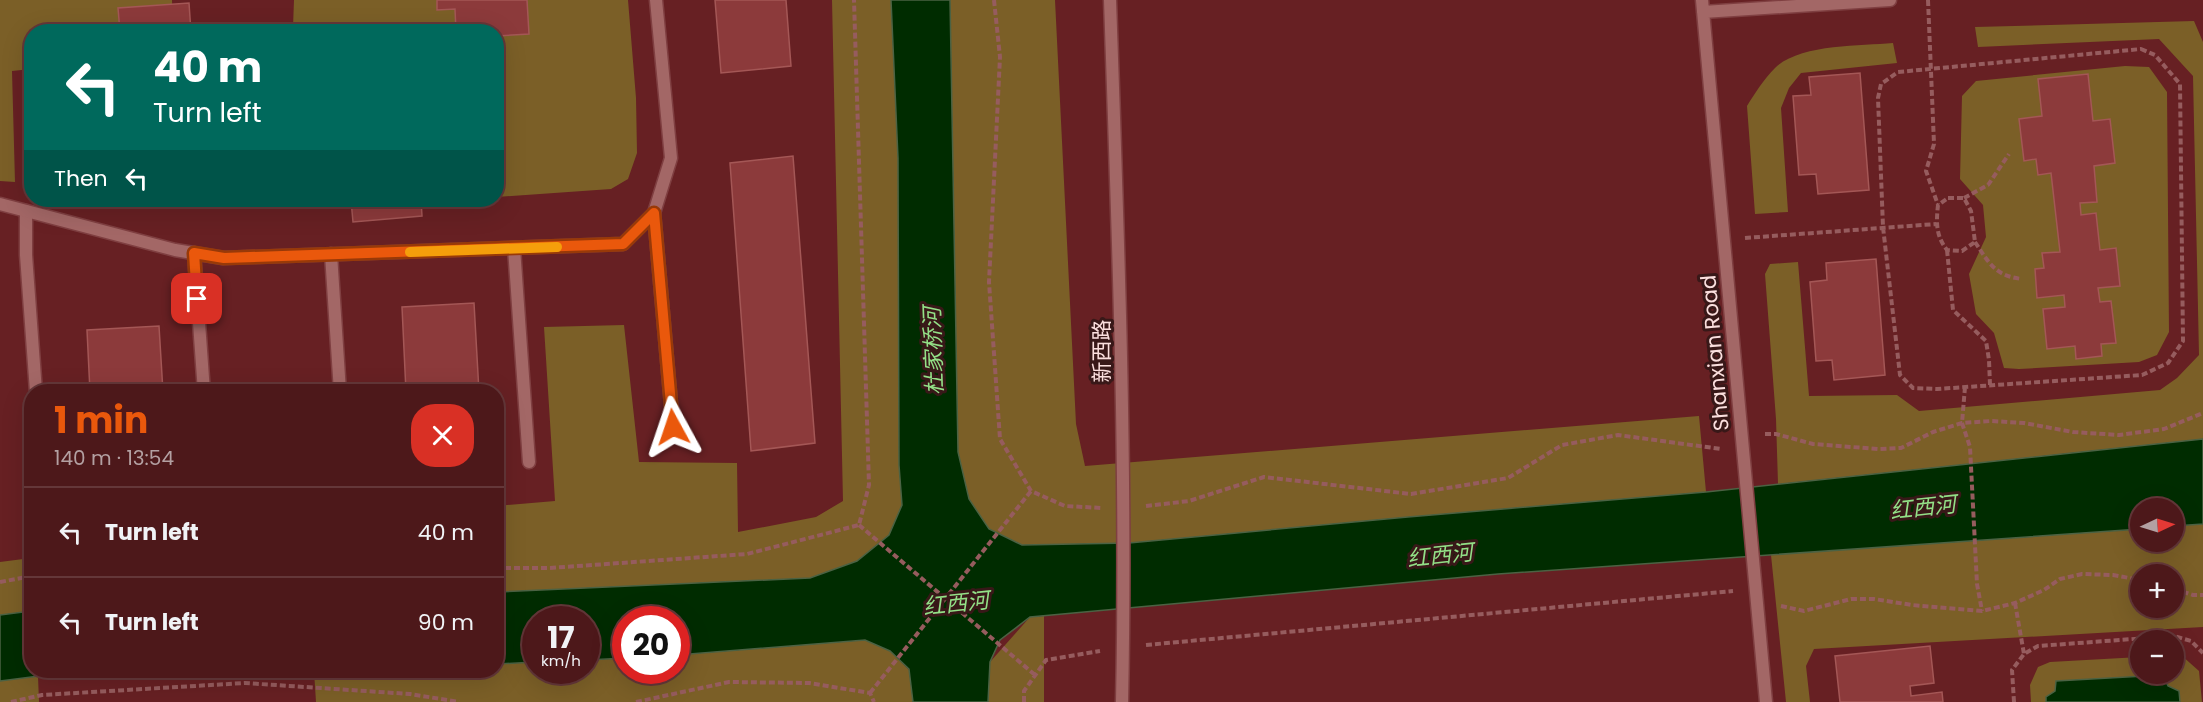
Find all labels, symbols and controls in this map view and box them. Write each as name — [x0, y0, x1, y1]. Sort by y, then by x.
text: 40 m — [153, 38, 262, 97]
icon: left — [54, 48, 132, 126]
text: Turn left — [153, 94, 262, 131]
icon: left — [120, 162, 153, 195]
text: Then — [54, 163, 108, 194]
pin — [171, 273, 222, 324]
street label: Shanxian Road — [1693, 274, 1736, 432]
icon: arrive — [180, 282, 213, 315]
water label: 杜家桥河 — [916, 302, 951, 396]
street label: 新西路 — [1087, 320, 1116, 383]
text: 1 min — [54, 395, 148, 446]
position arrow — [641, 395, 705, 459]
button: close — [411, 404, 474, 467]
text: 140 m · 13:54 — [54, 444, 174, 472]
water label: 红西河 — [1889, 488, 1961, 526]
north arrow — [2130, 498, 2184, 552]
map controls — [2130, 498, 2184, 684]
icon: left — [54, 516, 87, 549]
text: Turn left — [105, 517, 199, 548]
text: 40 m — [418, 517, 474, 548]
water label: 红西河 — [1406, 536, 1478, 574]
button: + — [2130, 564, 2184, 618]
water label: 红西河 — [922, 584, 994, 622]
icon: left — [54, 606, 87, 639]
speed limit sign: 20 — [612, 606, 690, 684]
text: Turn left — [105, 607, 199, 638]
text: 90 m — [418, 607, 474, 638]
text: 17 — [547, 616, 575, 659]
button: − — [2130, 630, 2184, 684]
text: km/h — [541, 650, 581, 671]

